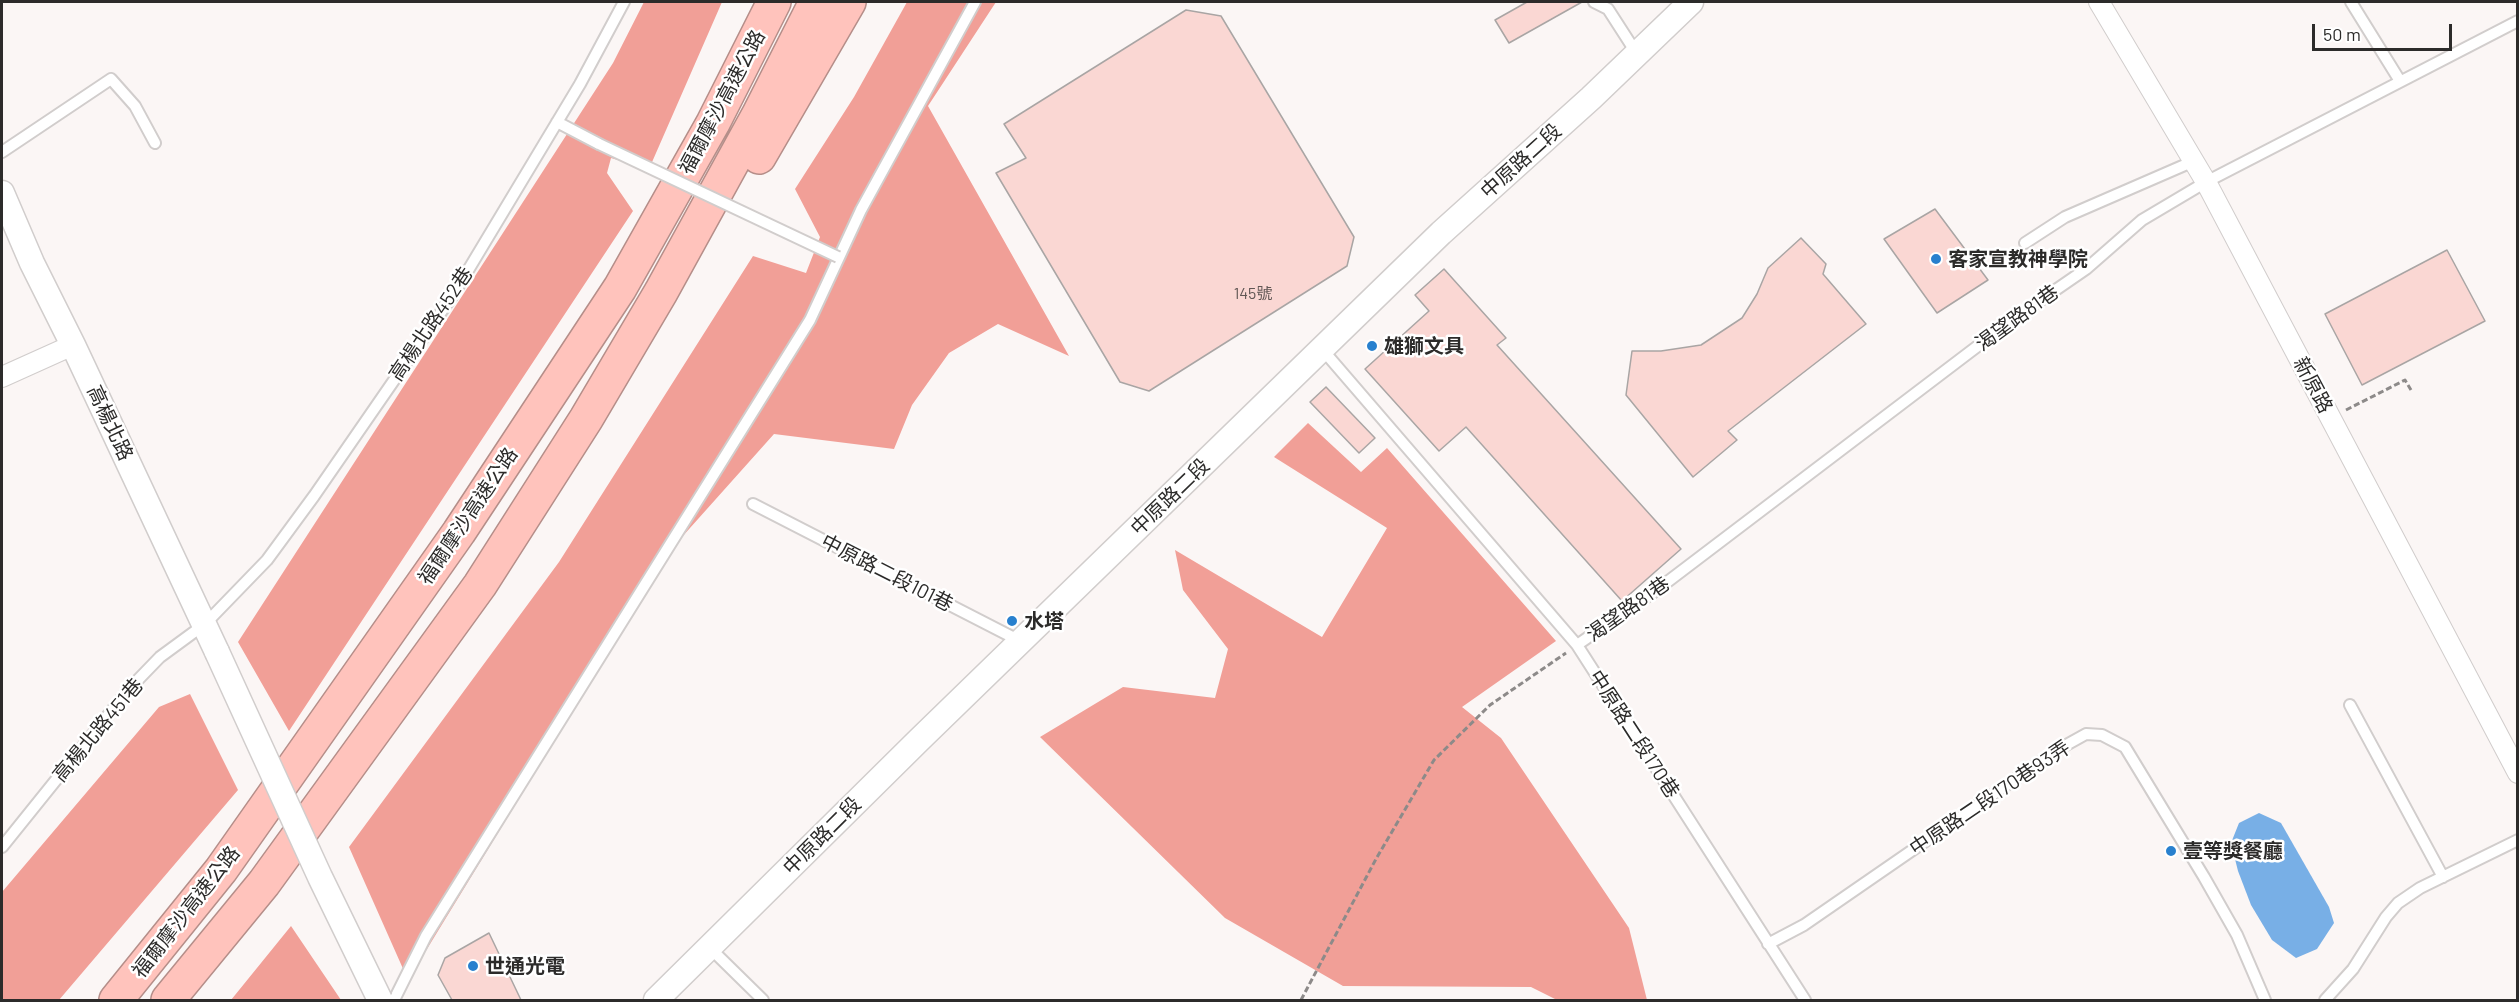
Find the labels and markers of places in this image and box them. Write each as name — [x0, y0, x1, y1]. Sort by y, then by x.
place label: 客家宣教神學院 — [1948, 247, 2088, 271]
marker: 客家宣教神學院 — [1929, 252, 1943, 266]
place label: 雄獅文具 — [1384, 334, 1464, 358]
marker: 雄獅文具 — [1365, 339, 1379, 353]
place label: 水塔 — [1024, 609, 1064, 633]
marker: 水塔 — [1005, 614, 1019, 628]
place label: 壹等獎餐廳 — [2183, 839, 2283, 863]
marker: 壹等獎餐廳 — [2164, 844, 2178, 858]
place label: 世通光電 — [485, 954, 565, 978]
marker: 世通光電 — [466, 959, 480, 973]

